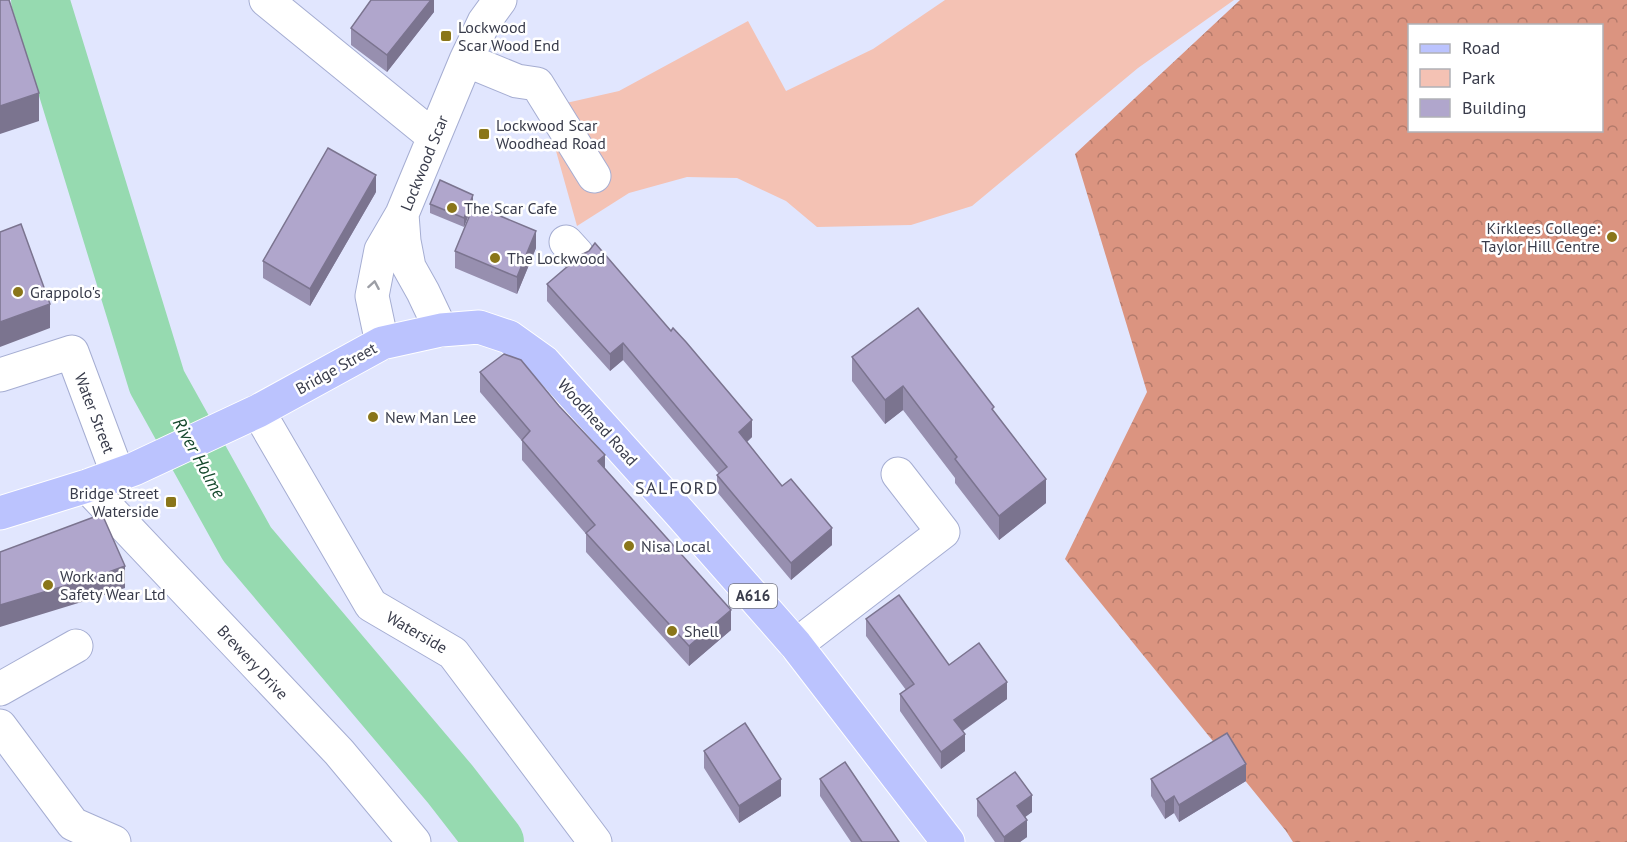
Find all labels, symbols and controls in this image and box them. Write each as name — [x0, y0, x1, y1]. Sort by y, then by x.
place label: Lockwood Scar Wood End — [458, 17, 560, 55]
legend — [1408, 24, 1603, 132]
marker: Lockwood Scar Wood End — [439, 29, 453, 43]
text: Road — [1462, 36, 1500, 59]
text: Park — [1462, 66, 1495, 89]
text: Building — [1462, 96, 1526, 119]
street label: Lockwood Scar — [396, 112, 452, 214]
place label: Lockwood Scar Woodhead Road — [496, 115, 606, 153]
marker: Lockwood Scar Woodhead Road — [477, 127, 491, 141]
place label: The Scar Cafe — [464, 198, 557, 218]
marker: The Scar Cafe — [445, 201, 459, 215]
place label: Kirklees College: Taylor Hill Centre — [1481, 218, 1600, 256]
marker: Kirklees College: Taylor Hill Centre — [1605, 230, 1619, 244]
place label: The Lockwood — [507, 248, 605, 268]
marker: The Lockwood — [488, 251, 502, 265]
one-way arrow — [367, 281, 380, 291]
place label: Grappolo's — [30, 282, 101, 302]
marker: Grappolo's — [11, 285, 25, 299]
street label: Bridge Street — [292, 337, 381, 398]
street label: Water Street — [71, 370, 120, 457]
street label: Woodhead Road — [554, 374, 642, 470]
place label: New Man Lee — [385, 407, 476, 427]
marker: New Man Lee — [366, 410, 380, 424]
water label: River Holme — [168, 413, 231, 503]
district label: SALFORD — [635, 476, 719, 499]
place label: Bridge Street Waterside — [69, 483, 160, 521]
marker: Bridge Street Waterside — [164, 495, 178, 509]
place label: Nisa Local — [641, 536, 711, 556]
marker: Nisa Local — [622, 539, 636, 553]
place label: Work and Safety Wear Ltd — [60, 566, 166, 604]
marker: Work and Safety Wear Ltd — [41, 578, 55, 592]
road number: A616 — [729, 584, 777, 608]
street label: Waterside — [383, 607, 451, 657]
street label: Brewery Drive — [213, 620, 293, 704]
place label: Shell — [684, 621, 719, 641]
marker: Shell — [665, 624, 679, 638]

